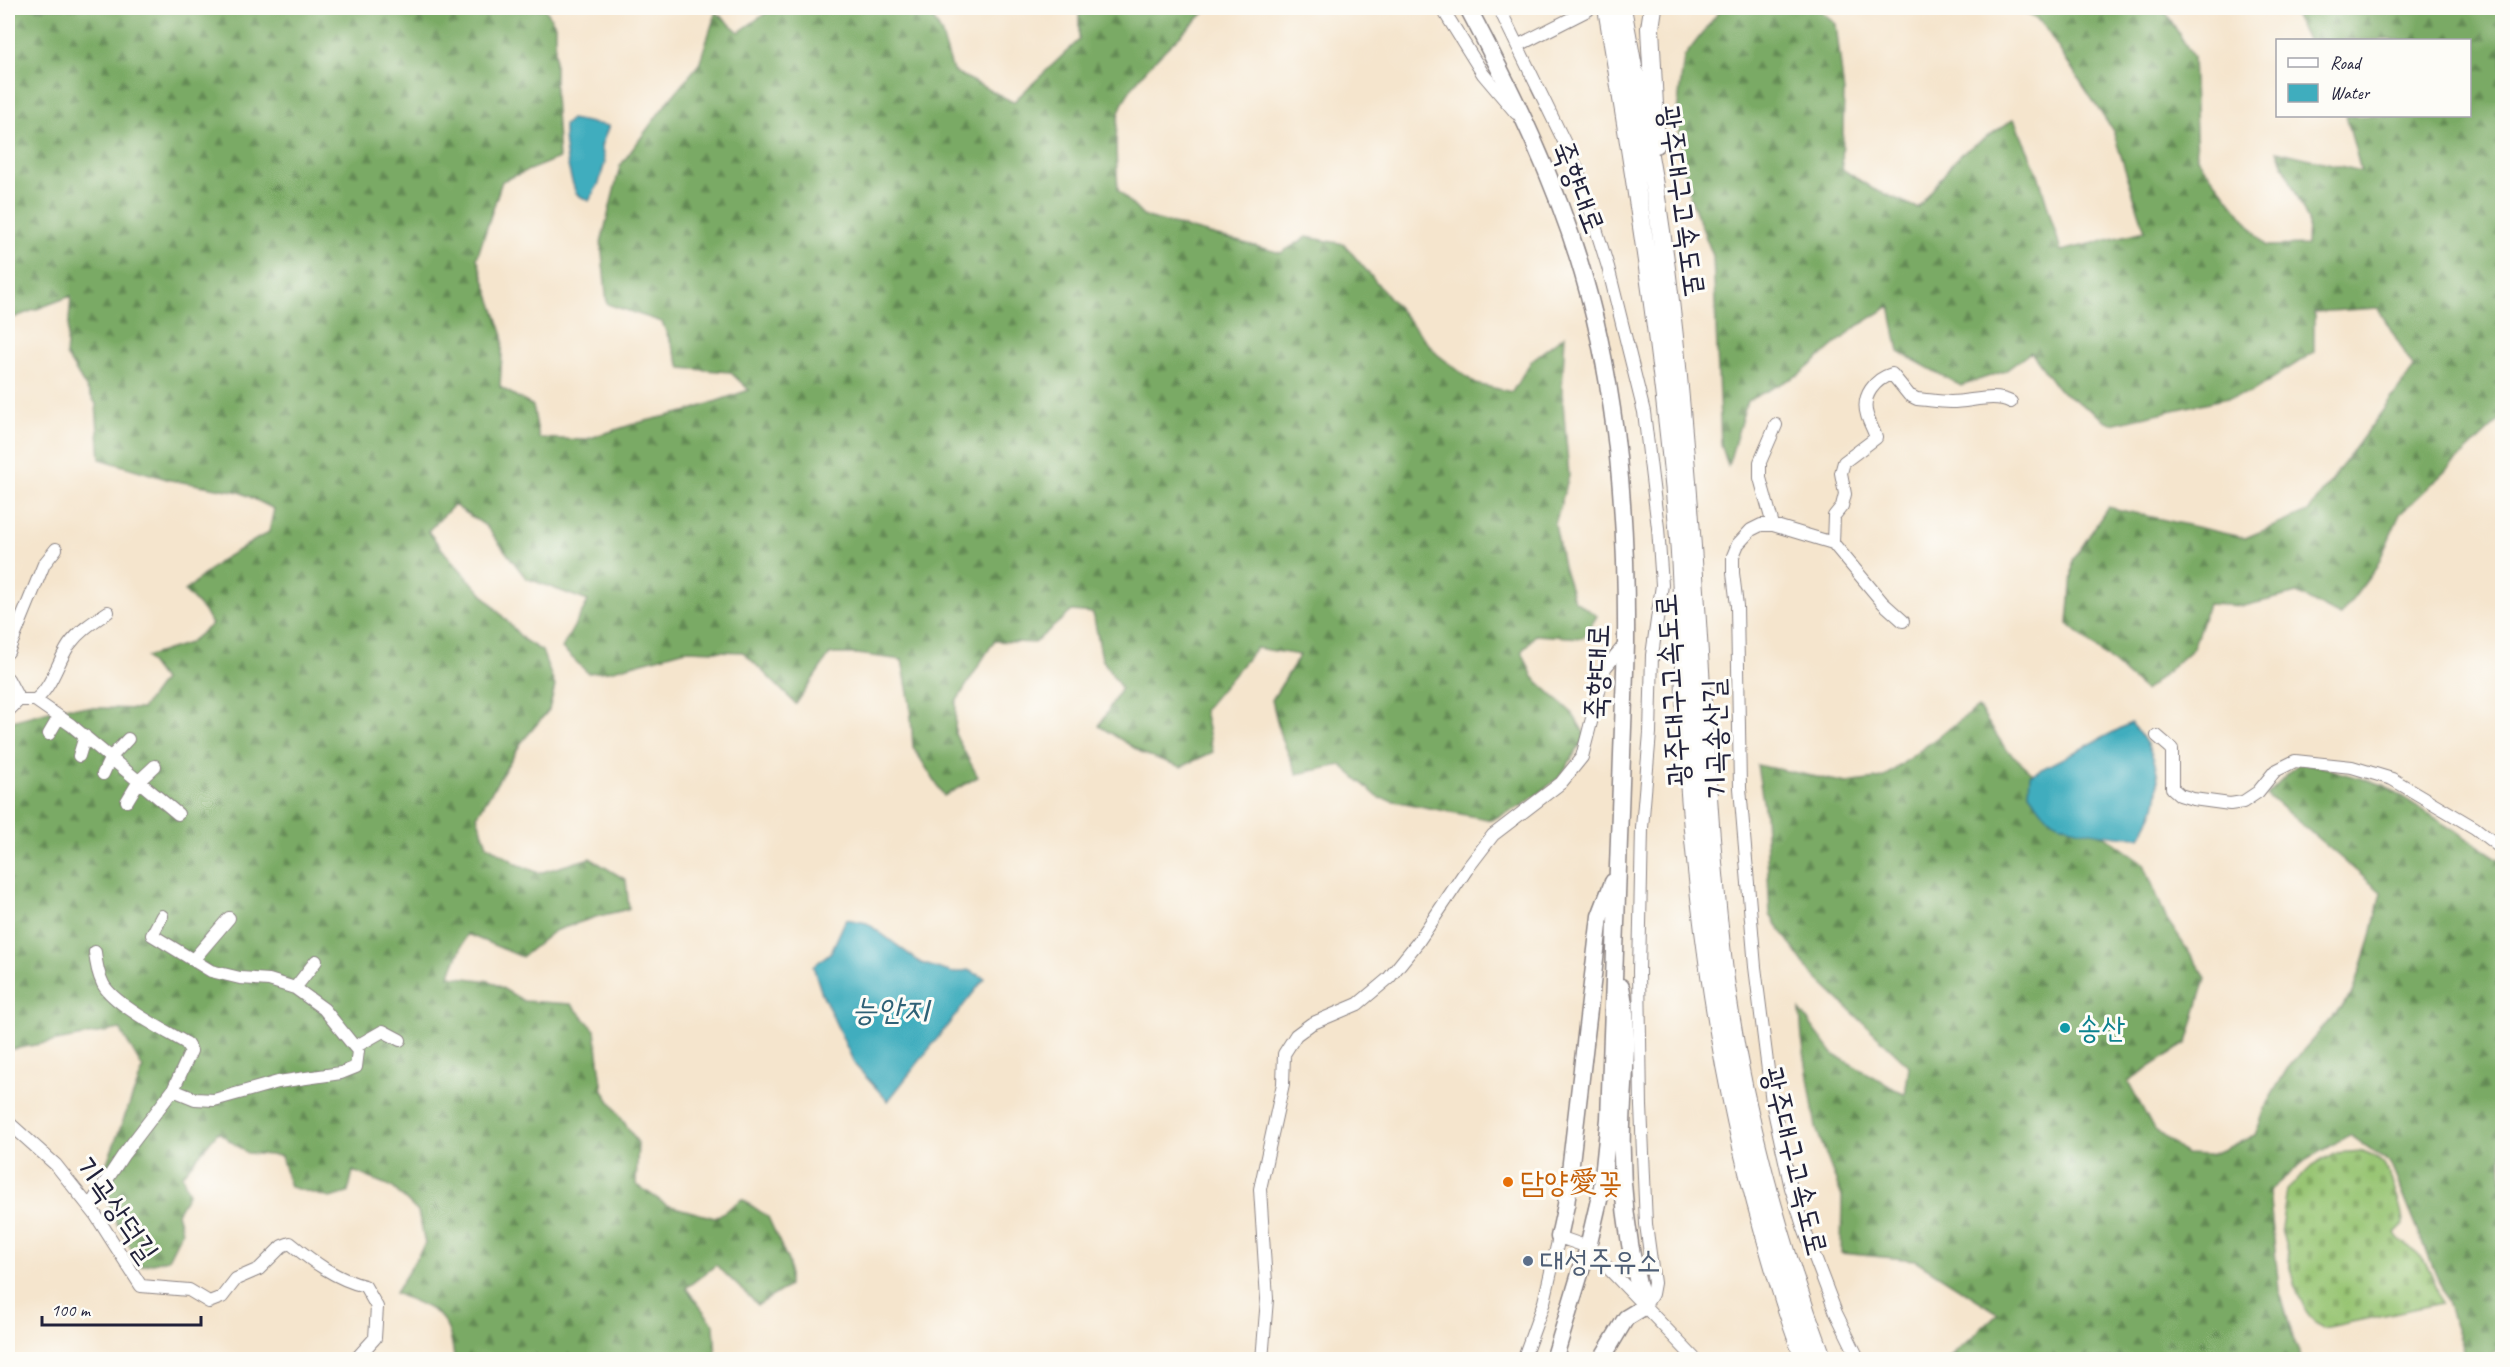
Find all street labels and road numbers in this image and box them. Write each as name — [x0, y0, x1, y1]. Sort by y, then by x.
street label: 광주대구고속도로 — [1650, 103, 1714, 299]
street label: 죽향대로 — [1544, 135, 1614, 239]
street label: 광주대구고속도로 — [1646, 592, 1698, 788]
street label: 죽향대로 — [1576, 623, 1618, 721]
street label: 기곡송산길 — [1694, 678, 1736, 800]
street label: 광주대구고속도로 — [1753, 1063, 1837, 1259]
street label: 기곡상덕길 — [67, 1149, 167, 1269]

